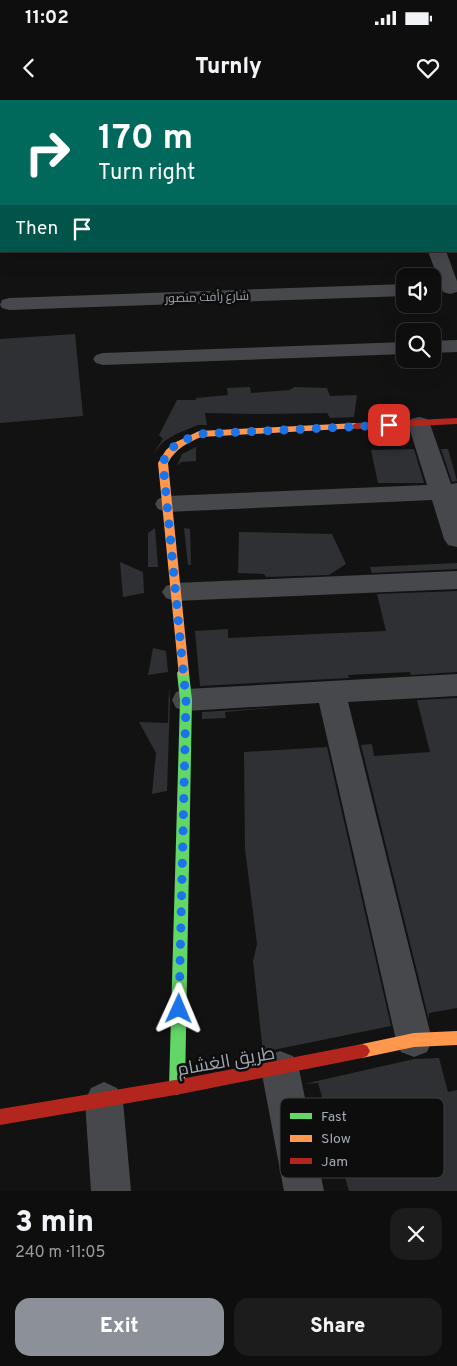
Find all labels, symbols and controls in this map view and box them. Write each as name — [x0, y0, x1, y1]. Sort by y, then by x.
text: 11:02 — [25, 6, 69, 30]
icon: back — [15, 54, 43, 82]
text: Turnly — [195, 54, 262, 81]
icon: heart — [414, 54, 442, 82]
text: 170 m — [98, 117, 193, 161]
icon: right — [15, 120, 80, 185]
text: Turn right — [98, 160, 195, 187]
icon: arrive — [68, 215, 96, 243]
text: Then — [15, 217, 58, 241]
map controls — [396, 268, 441, 368]
button: sound — [396, 268, 441, 313]
street label: شارع رأفت منصور — [164, 288, 249, 307]
button: search — [396, 323, 441, 368]
pin — [368, 404, 410, 446]
icon: arrive — [375, 411, 403, 439]
position arrow — [152, 982, 204, 1034]
street label: طريق الغشام — [176, 1043, 277, 1082]
legend — [280, 1098, 444, 1178]
text: Fast — [321, 1109, 347, 1126]
text: Slow — [321, 1131, 351, 1148]
text: Jam — [321, 1154, 348, 1171]
text: 3 min — [15, 1205, 94, 1242]
button: close — [390, 1208, 442, 1260]
text: 240 m · 11:05 — [15, 1243, 105, 1263]
button: Exit — [15, 1298, 224, 1356]
button: Share — [234, 1298, 442, 1356]

